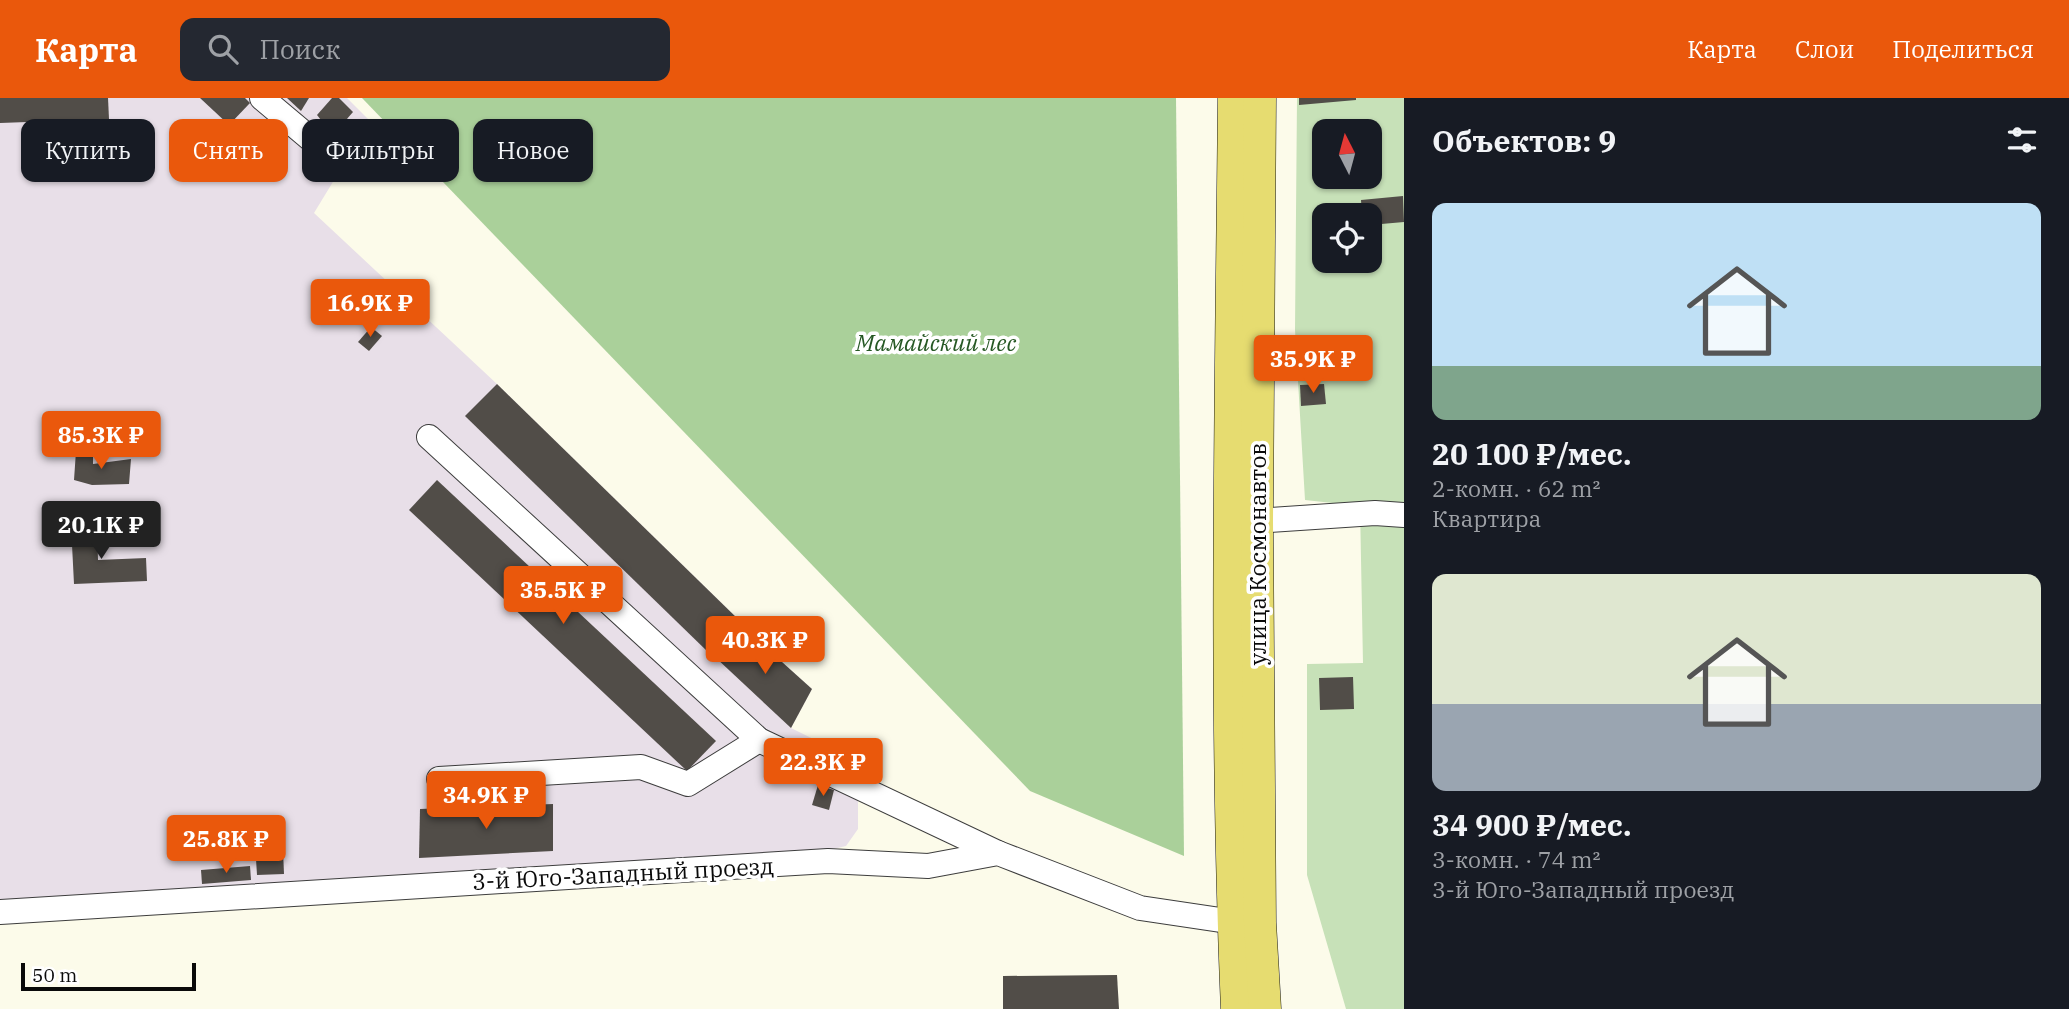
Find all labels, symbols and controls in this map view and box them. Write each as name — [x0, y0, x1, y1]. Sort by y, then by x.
search box — [180, 18, 670, 81]
text: Карта — [35, 28, 138, 71]
icon: search — [204, 30, 242, 68]
text: Поиск — [260, 32, 340, 66]
text: Карта — [1687, 33, 1757, 65]
text: Слои — [1795, 33, 1854, 65]
text: Поделиться — [1892, 33, 2034, 65]
chip: Купить — [21, 119, 155, 182]
chip: Снять — [169, 119, 288, 182]
chip: Фильтры — [302, 119, 459, 182]
chip: Новое — [473, 119, 593, 182]
north arrow — [1312, 119, 1382, 189]
map controls — [1312, 119, 1382, 273]
text: Объектов: 9 — [1432, 121, 1616, 160]
icon: filters — [2003, 121, 2041, 159]
button: locate — [1312, 203, 1382, 273]
icon: home — [1674, 248, 1800, 374]
pin: 16.9K ₽ — [305, 280, 435, 339]
text: 16.9K ₽ — [327, 287, 413, 317]
park label: Мамайский лес — [855, 327, 1016, 357]
pin: 35.9K ₽ — [1248, 336, 1378, 395]
text: 35.9K ₽ — [1270, 343, 1356, 373]
pin: 85.3K ₽ — [36, 412, 166, 471]
text: 85.3K ₽ — [58, 419, 144, 449]
text: 20 100 ₽/мес. — [1432, 434, 1631, 473]
street label: улица Космонавтов — [1242, 443, 1272, 665]
text: 2-комн. · 62 m² — [1432, 473, 1601, 503]
pin: 20.1K ₽ — [36, 502, 166, 561]
text: Квартира — [1432, 503, 1541, 533]
text: 20.1K ₽ — [58, 509, 144, 539]
pin: 35.5K ₽ — [498, 566, 628, 626]
text: 35.5K ₽ — [520, 574, 606, 604]
pin: 40.3K ₽ — [700, 616, 830, 676]
icon: home — [1674, 619, 1800, 745]
text: 40.3K ₽ — [722, 624, 808, 654]
pin: 22.3K ₽ — [758, 738, 888, 798]
text: 22.3K ₽ — [780, 746, 866, 776]
pin: 34.9K ₽ — [421, 772, 551, 831]
text: 34.9K ₽ — [443, 779, 529, 809]
text: 34 900 ₽/мес. — [1432, 805, 1631, 844]
pin: 25.8K ₽ — [161, 816, 291, 875]
text: 25.8K ₽ — [183, 823, 269, 853]
text: 3-комн. · 74 m² — [1432, 844, 1601, 874]
street label: 3-й Юго-Западный проезд — [471, 850, 775, 896]
text: 3-й Юго-Западный проезд — [1432, 874, 1734, 904]
scale bar — [21, 960, 196, 992]
text: 50 m — [32, 963, 77, 987]

